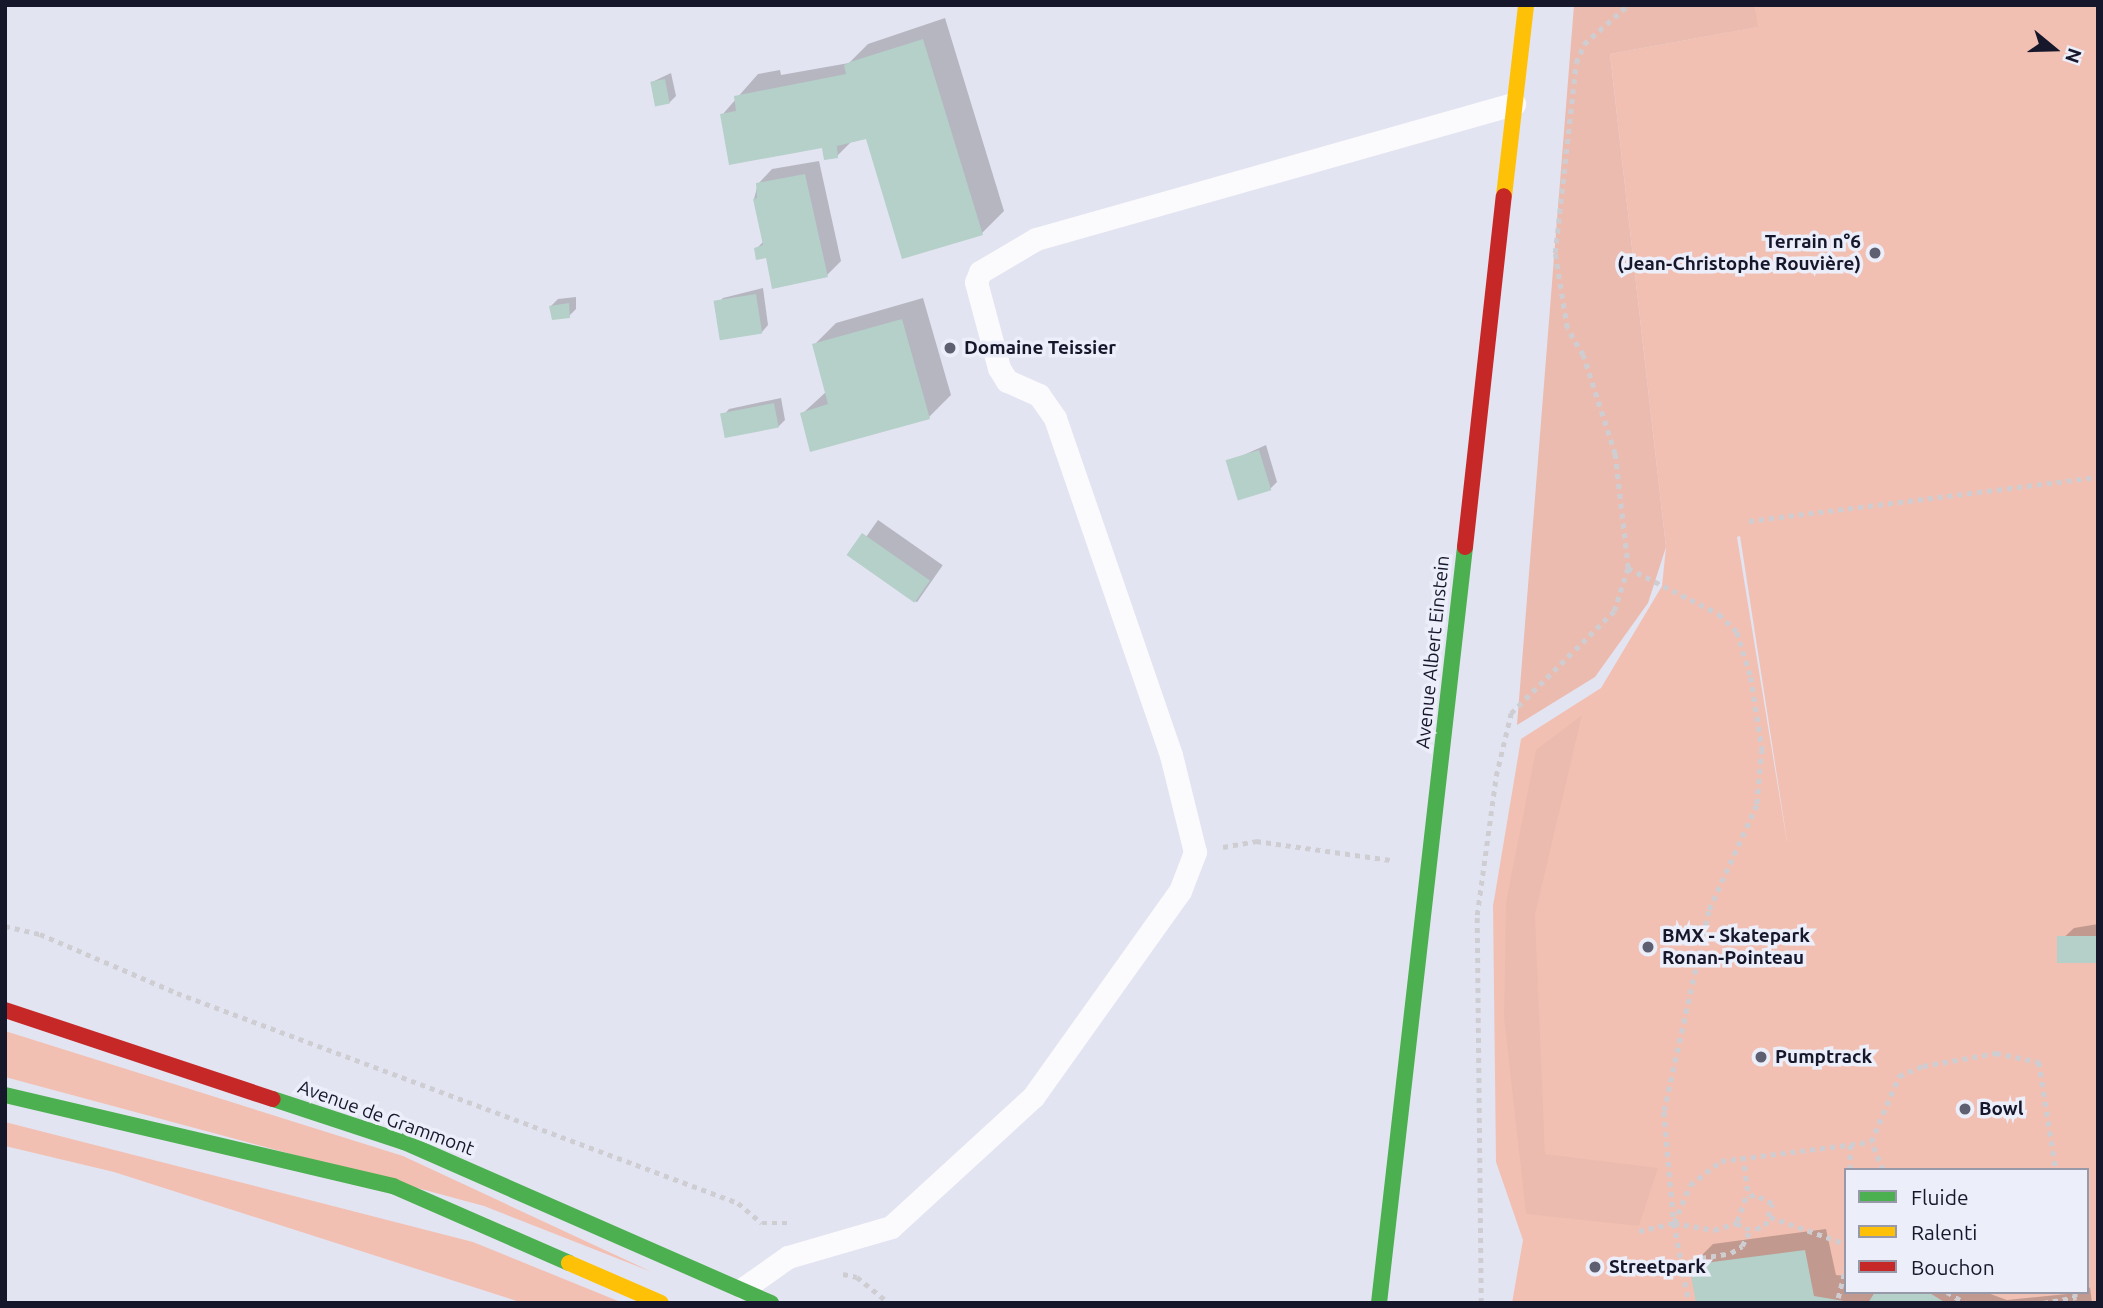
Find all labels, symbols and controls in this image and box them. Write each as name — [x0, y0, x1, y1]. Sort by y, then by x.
north arrow — [2019, 14, 2089, 84]
text: N — [2061, 46, 2087, 66]
place label: Terrain n°6 (Jean-Christophe Rouvière) — [1617, 231, 1861, 275]
marker: Terrain n°6 (Jean-Christophe Rouvière) — [1867, 245, 1883, 261]
place label: Domaine Teissier — [964, 337, 1116, 359]
marker: Domaine Teissier — [942, 340, 958, 356]
street label: Avenue Albert Einstein — [1412, 554, 1454, 750]
place label: BMX - Skatepark Ronan-Pointeau — [1662, 925, 1810, 969]
marker: BMX - Skatepark Ronan-Pointeau — [1640, 939, 1656, 955]
place label: Pumptrack — [1775, 1046, 1872, 1068]
marker: Pumptrack — [1753, 1049, 1769, 1065]
street label: Avenue de Grammont — [295, 1075, 477, 1161]
place label: Bowl — [1979, 1098, 2023, 1120]
marker: Bowl — [1957, 1101, 1973, 1117]
legend — [1844, 1168, 2089, 1294]
text: Fluide — [1911, 1185, 1969, 1209]
text: Ralenti — [1911, 1220, 1977, 1244]
text: Bouchon — [1911, 1255, 1995, 1279]
place label: Streetpark — [1609, 1256, 1706, 1278]
marker: Streetpark — [1587, 1259, 1603, 1275]

